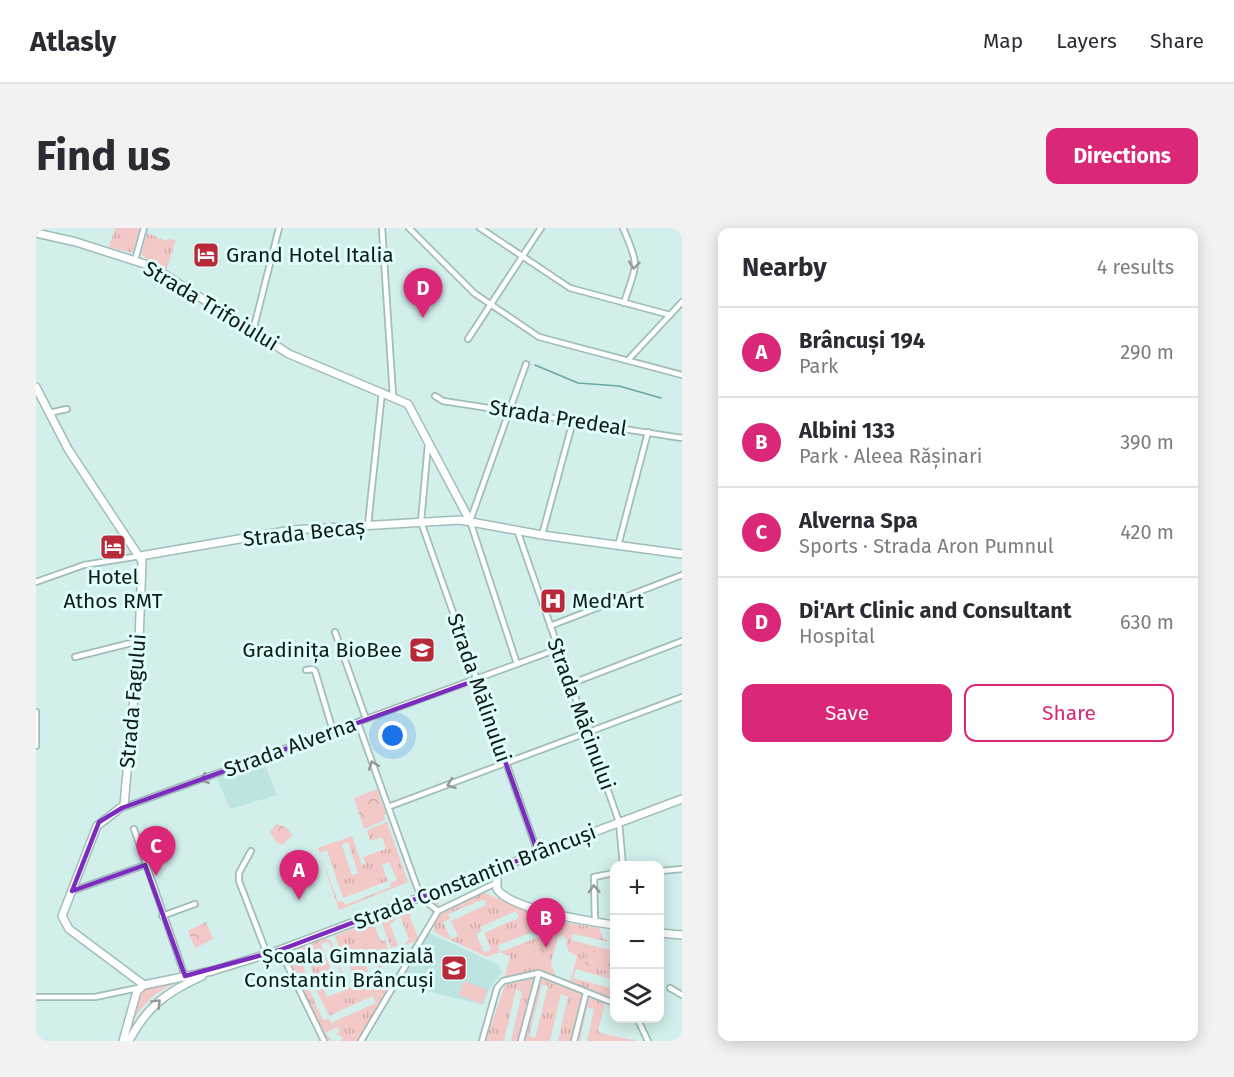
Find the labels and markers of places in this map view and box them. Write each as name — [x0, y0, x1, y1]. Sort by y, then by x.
hotel icon: Grand Hotel Italia — [191, 240, 221, 270]
place label: Grand Hotel Italia — [226, 242, 394, 268]
pin: D — [404, 268, 442, 318]
hotel icon: Hotel Athos RMT — [98, 532, 128, 562]
place label: Hotel Athos RMT — [63, 564, 163, 614]
hospital icon: Med'Art — [538, 586, 568, 616]
place label: Med'Art — [572, 588, 644, 614]
school or university icon: Gradinița BioBee — [407, 635, 437, 665]
place label: Gradinița BioBee — [242, 637, 402, 663]
pin: C — [136, 826, 176, 876]
pin: A — [280, 850, 318, 900]
pin: B — [526, 898, 566, 948]
place label: Școala Gimnazială Constantin Brâncuși — [244, 943, 434, 993]
school or university icon: Școala Gimnazială Constantin Brâncuși — [439, 953, 469, 983]

